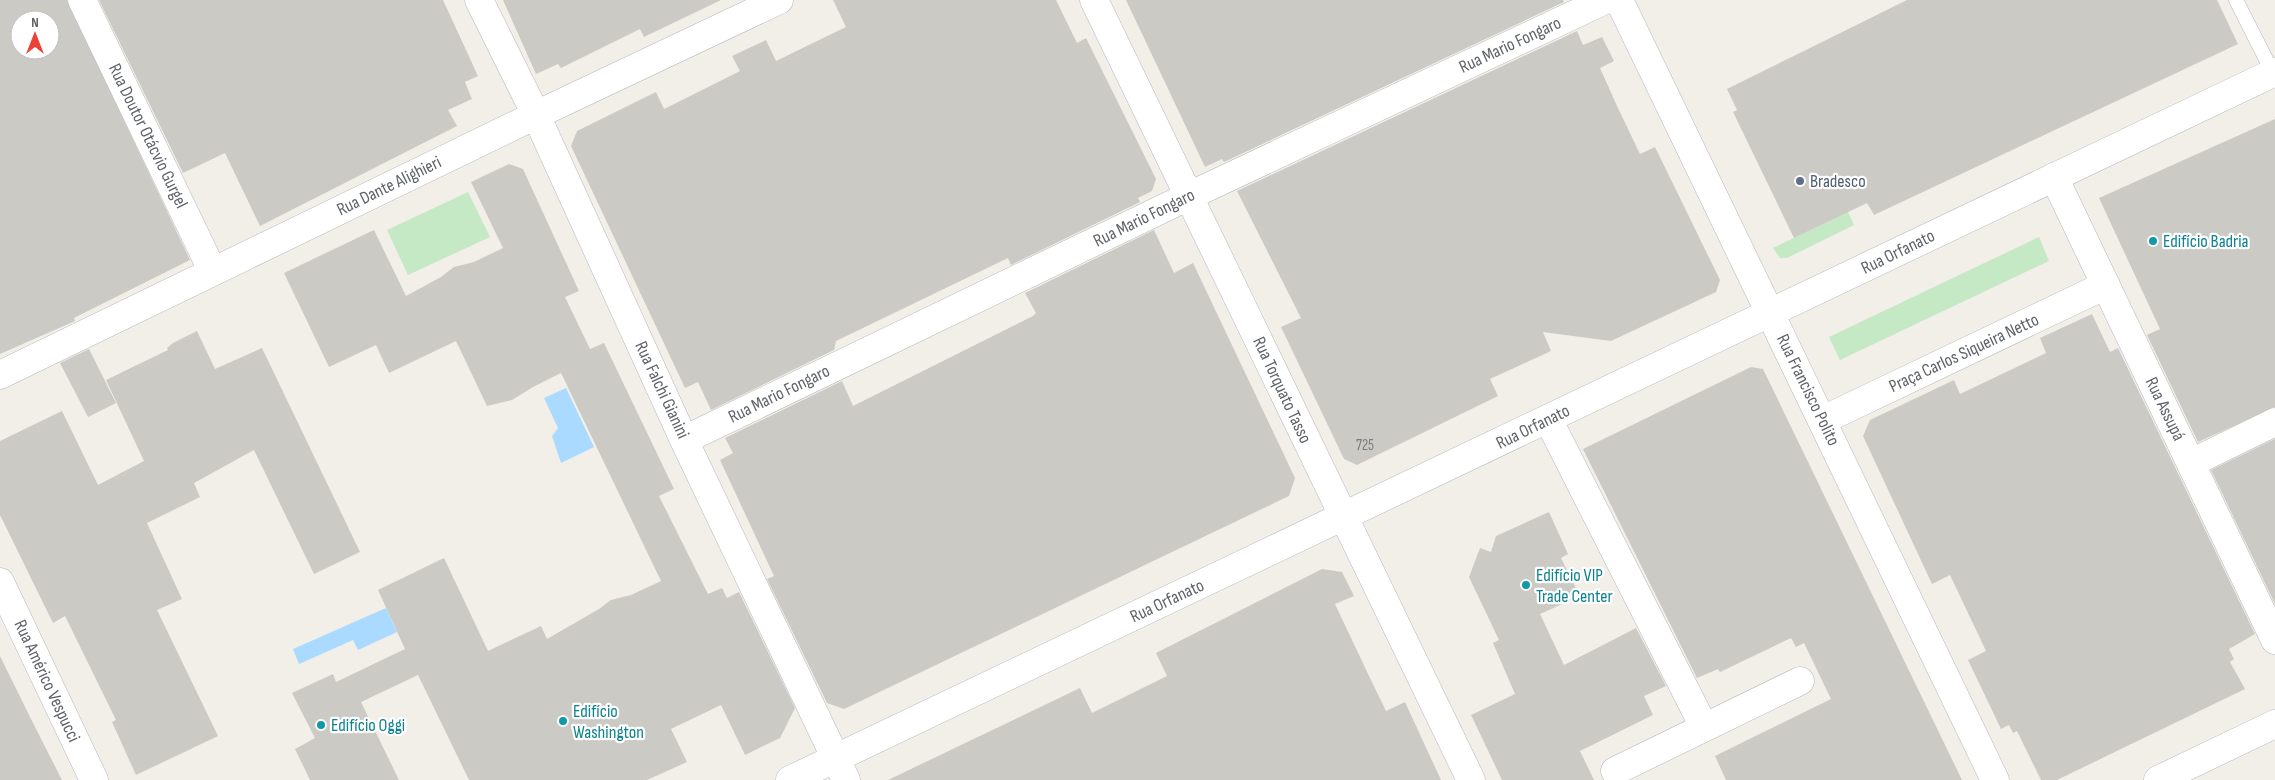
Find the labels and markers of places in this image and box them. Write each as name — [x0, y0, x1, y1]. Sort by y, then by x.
place label: Bradesco — [1810, 171, 1866, 192]
marker: Bradesco — [1794, 175, 1806, 187]
place label: Edifício Badria — [2163, 231, 2249, 252]
marker: Edifício Badria — [2147, 235, 2159, 247]
place label: Edifício VIP Trade Center — [1536, 565, 1613, 607]
marker: Edifício VIP Trade Center — [1520, 579, 1532, 591]
place label: Edifício Washington — [573, 701, 644, 743]
place label: Edifício Oggi — [331, 715, 405, 736]
marker: Edifício Washington — [557, 715, 569, 727]
marker: Edifício Oggi — [315, 719, 327, 731]

